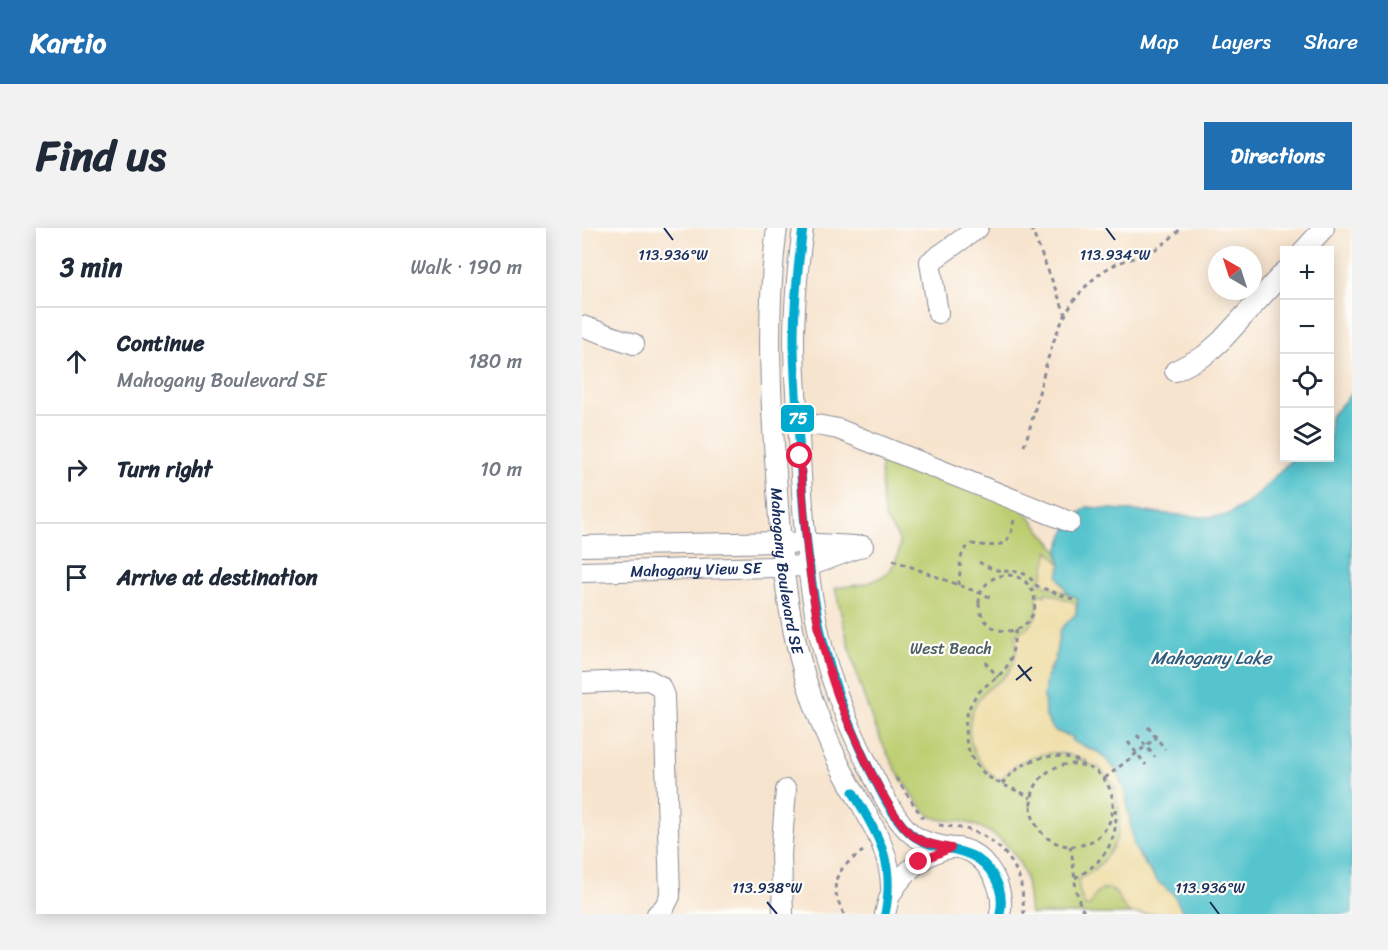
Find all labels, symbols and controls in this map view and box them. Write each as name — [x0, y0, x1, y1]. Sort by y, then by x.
text: Kartio — [30, 18, 106, 67]
text: Map — [1140, 23, 1179, 61]
text: Layers — [1212, 23, 1271, 61]
text: Share — [1304, 23, 1358, 61]
text: Find us — [36, 119, 166, 193]
button: Directions — [1204, 122, 1352, 190]
text: 113.936°W — [638, 242, 708, 268]
text: 113.934°W — [1080, 242, 1151, 268]
text: 3 min — [60, 244, 122, 290]
north arrow — [1208, 246, 1262, 300]
map controls — [1280, 246, 1334, 462]
button: + — [1280, 246, 1334, 300]
text: Walk · 190 m — [410, 250, 522, 285]
button: − — [1280, 300, 1334, 354]
text: Continue — [117, 324, 205, 363]
text: 180 m — [468, 344, 522, 379]
icon: ahead — [60, 345, 93, 378]
button: locate — [1280, 354, 1334, 408]
text: Mahogany Boulevard SE — [117, 363, 326, 398]
line badge: 75 — [780, 404, 815, 433]
text: 75 — [789, 404, 808, 433]
button: layers — [1280, 408, 1334, 462]
route start — [786, 442, 812, 468]
text: Turn right — [117, 450, 212, 489]
text: 10 m — [480, 452, 522, 487]
icon: right — [60, 453, 93, 486]
street label: Mahogany Boulevard SE — [762, 487, 813, 658]
street label: Mahogany View SE — [630, 553, 763, 585]
text: Arrive at destination — [117, 558, 318, 597]
icon: arrive — [60, 561, 93, 594]
park label: West Beach — [910, 634, 992, 663]
water label: Mahogany Lake — [1151, 642, 1273, 674]
route end — [905, 848, 931, 874]
text: 113.938°W — [732, 875, 802, 901]
text: 113.936°W — [1175, 875, 1245, 901]

